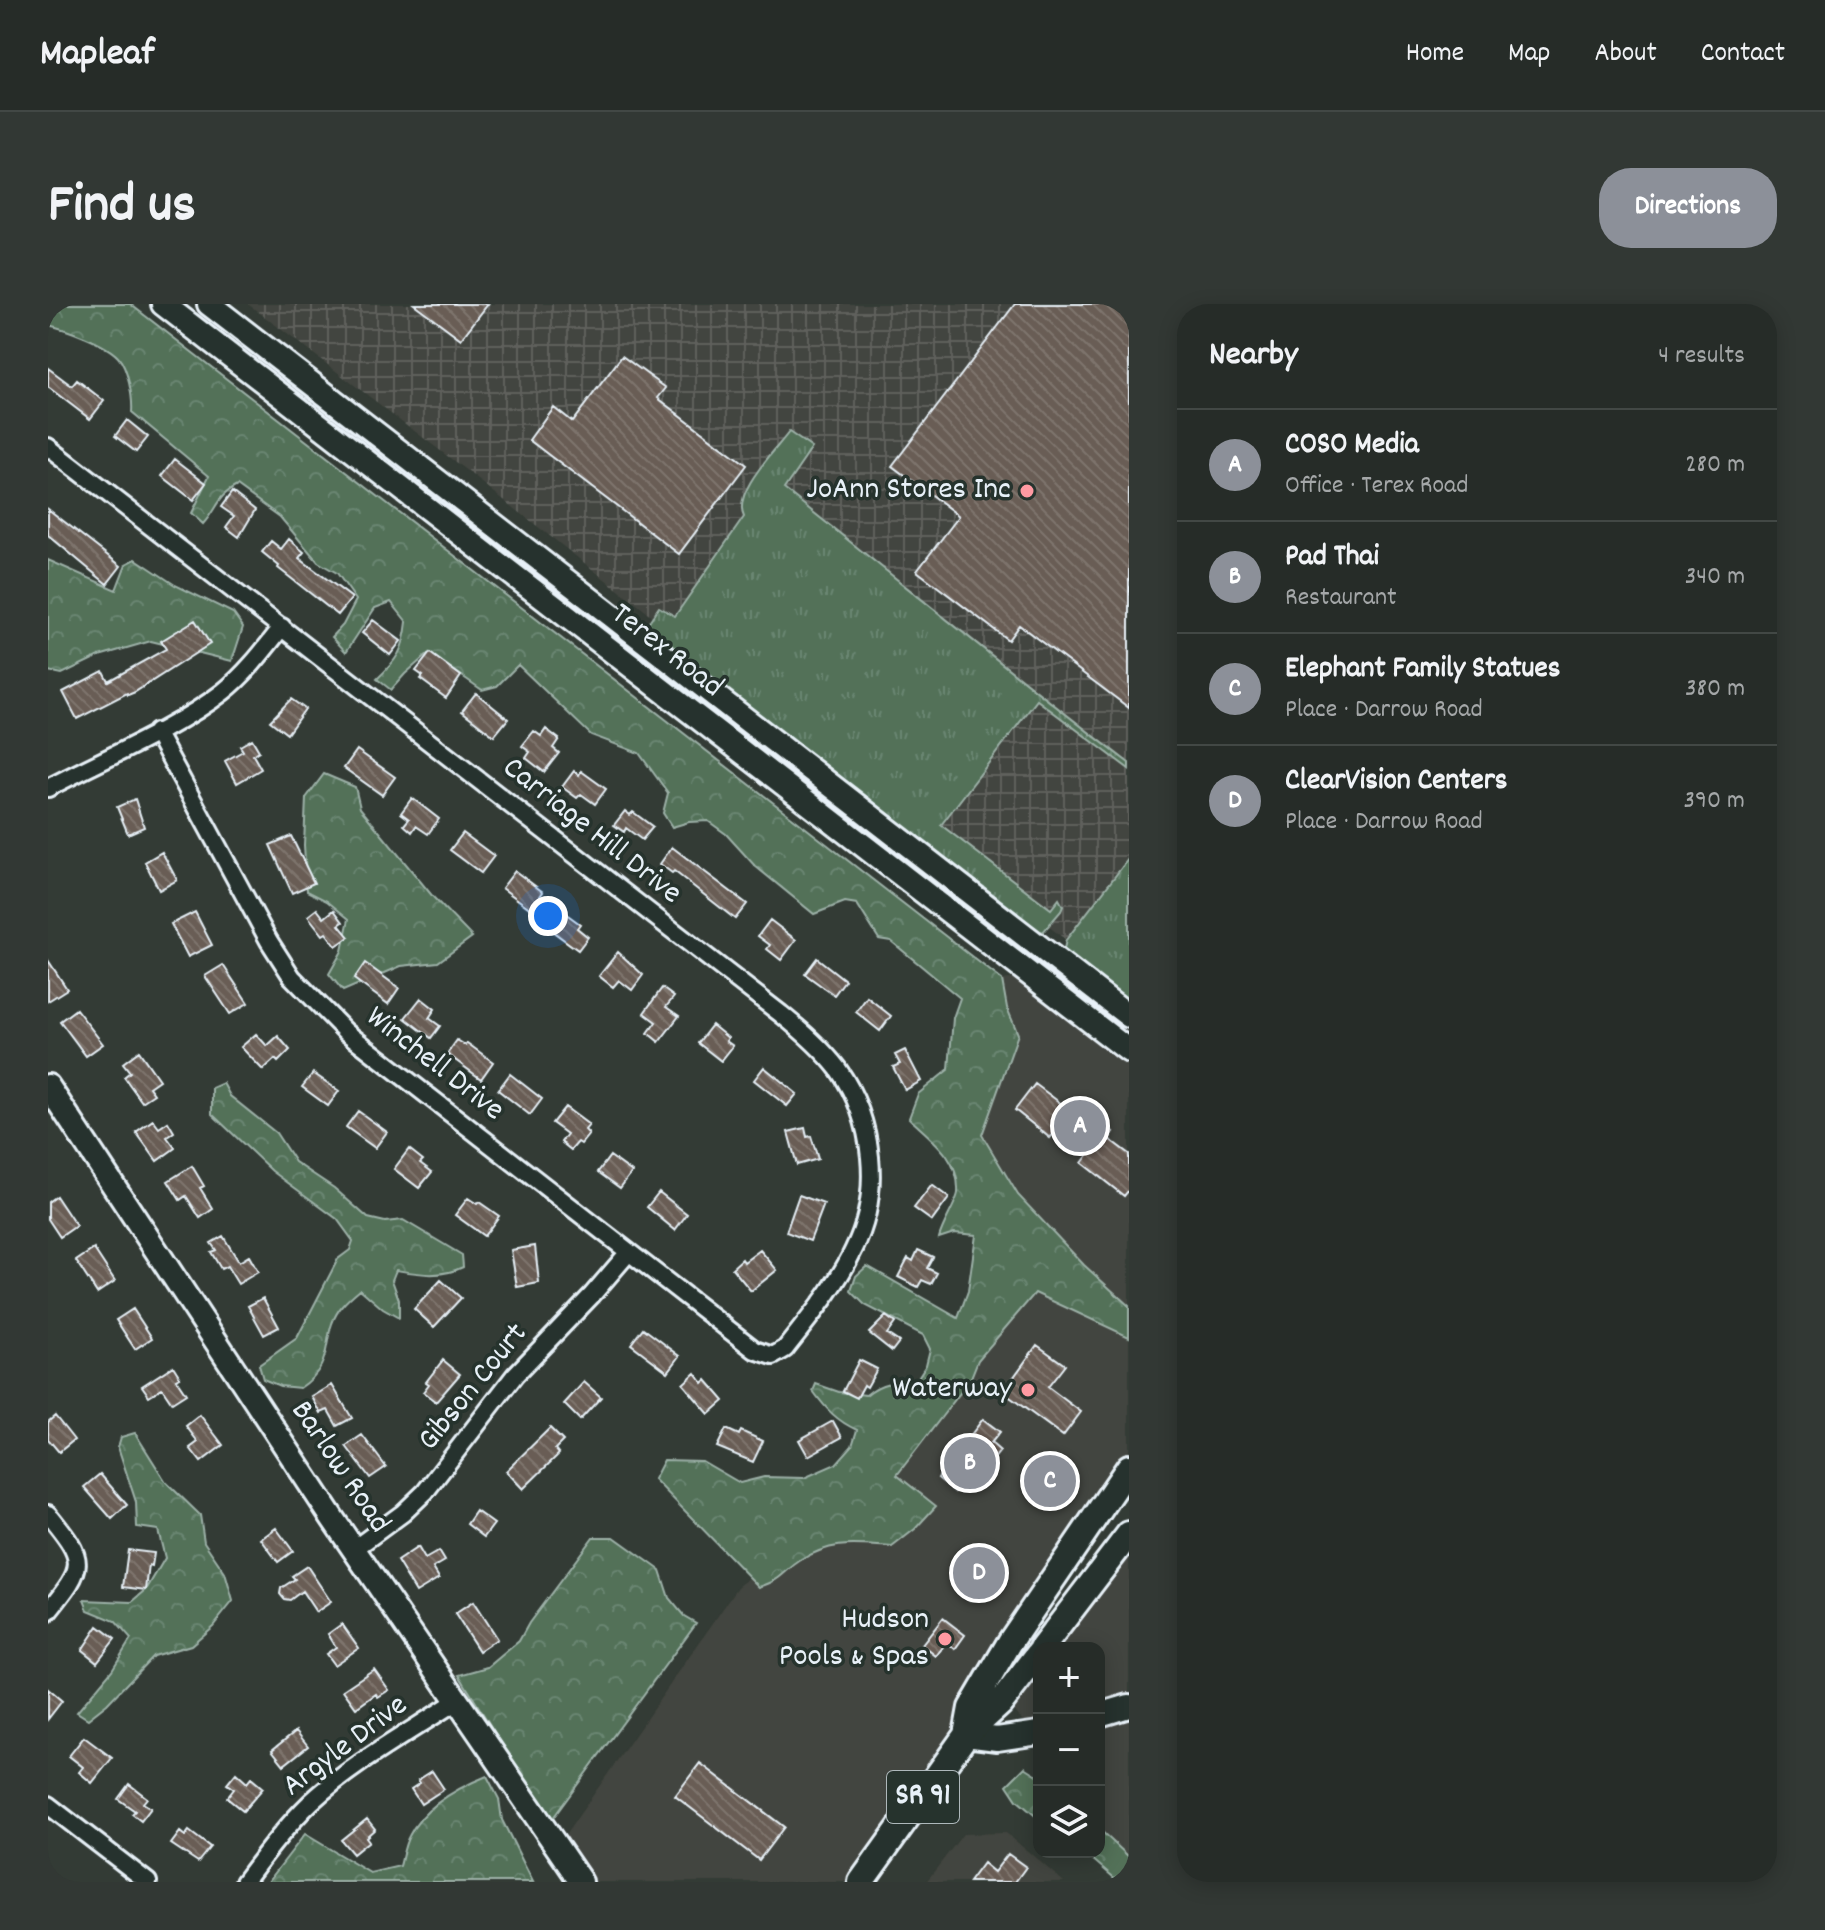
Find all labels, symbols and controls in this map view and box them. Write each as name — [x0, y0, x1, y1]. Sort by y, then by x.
text: Mapleaf — [40, 28, 155, 83]
text: Home — [1406, 35, 1464, 75]
text: Map — [1508, 35, 1550, 75]
text: About — [1594, 35, 1657, 75]
text: Contact — [1701, 35, 1785, 75]
text: Find us — [48, 168, 196, 248]
button: Directions — [1599, 168, 1777, 248]
text: Nearby — [1209, 332, 1298, 381]
text: 4 results — [1658, 338, 1745, 375]
text: COSO Media — [1285, 425, 1419, 468]
text: A — [1228, 447, 1242, 484]
text: 280 m — [1685, 447, 1745, 484]
place label: JoAnn Stores Inc — [806, 468, 1011, 514]
text: Office · Terex Road — [1285, 468, 1468, 505]
marker: JoAnn Stores Inc — [1018, 482, 1036, 500]
text: Pad Thai — [1285, 537, 1379, 580]
text: B — [1229, 559, 1241, 596]
text: 340 m — [1685, 559, 1745, 596]
text: Restaurant — [1285, 580, 1397, 617]
street label: Terex Road — [600, 593, 732, 711]
text: Elephant Family Statues — [1285, 649, 1560, 692]
text: C — [1229, 671, 1241, 708]
text: 380 m — [1685, 671, 1745, 708]
text: Place · Darrow Road — [1285, 692, 1483, 729]
street label: Carriage Hill Drive — [491, 747, 691, 917]
text: ClearVision Centers — [1285, 761, 1507, 804]
text: D — [1228, 783, 1242, 820]
text: 390 m — [1684, 783, 1745, 820]
text: Place · Darrow Road — [1285, 804, 1483, 841]
your location — [528, 896, 568, 936]
street label: Winchell Drive — [355, 996, 513, 1134]
pin: A — [1054, 1096, 1106, 1156]
street label: Gibson Court — [408, 1314, 540, 1462]
place label: Waterway — [892, 1367, 1013, 1413]
marker: Waterway — [1019, 1381, 1037, 1399]
street label: Barlow Road — [278, 1392, 400, 1544]
pin: B — [944, 1433, 996, 1493]
pin: C — [1024, 1451, 1076, 1511]
pin: D — [953, 1543, 1005, 1603]
place label: Hudson Pools & Spas — [779, 1598, 929, 1681]
marker: Hudson Pools & Spas — [936, 1630, 954, 1648]
map controls — [1033, 1642, 1105, 1858]
button: + — [1033, 1642, 1105, 1714]
street label: Argyle Drive — [273, 1684, 419, 1810]
button: − — [1033, 1714, 1105, 1786]
road number: SR 91 — [887, 1771, 959, 1823]
button: layers — [1033, 1786, 1105, 1858]

